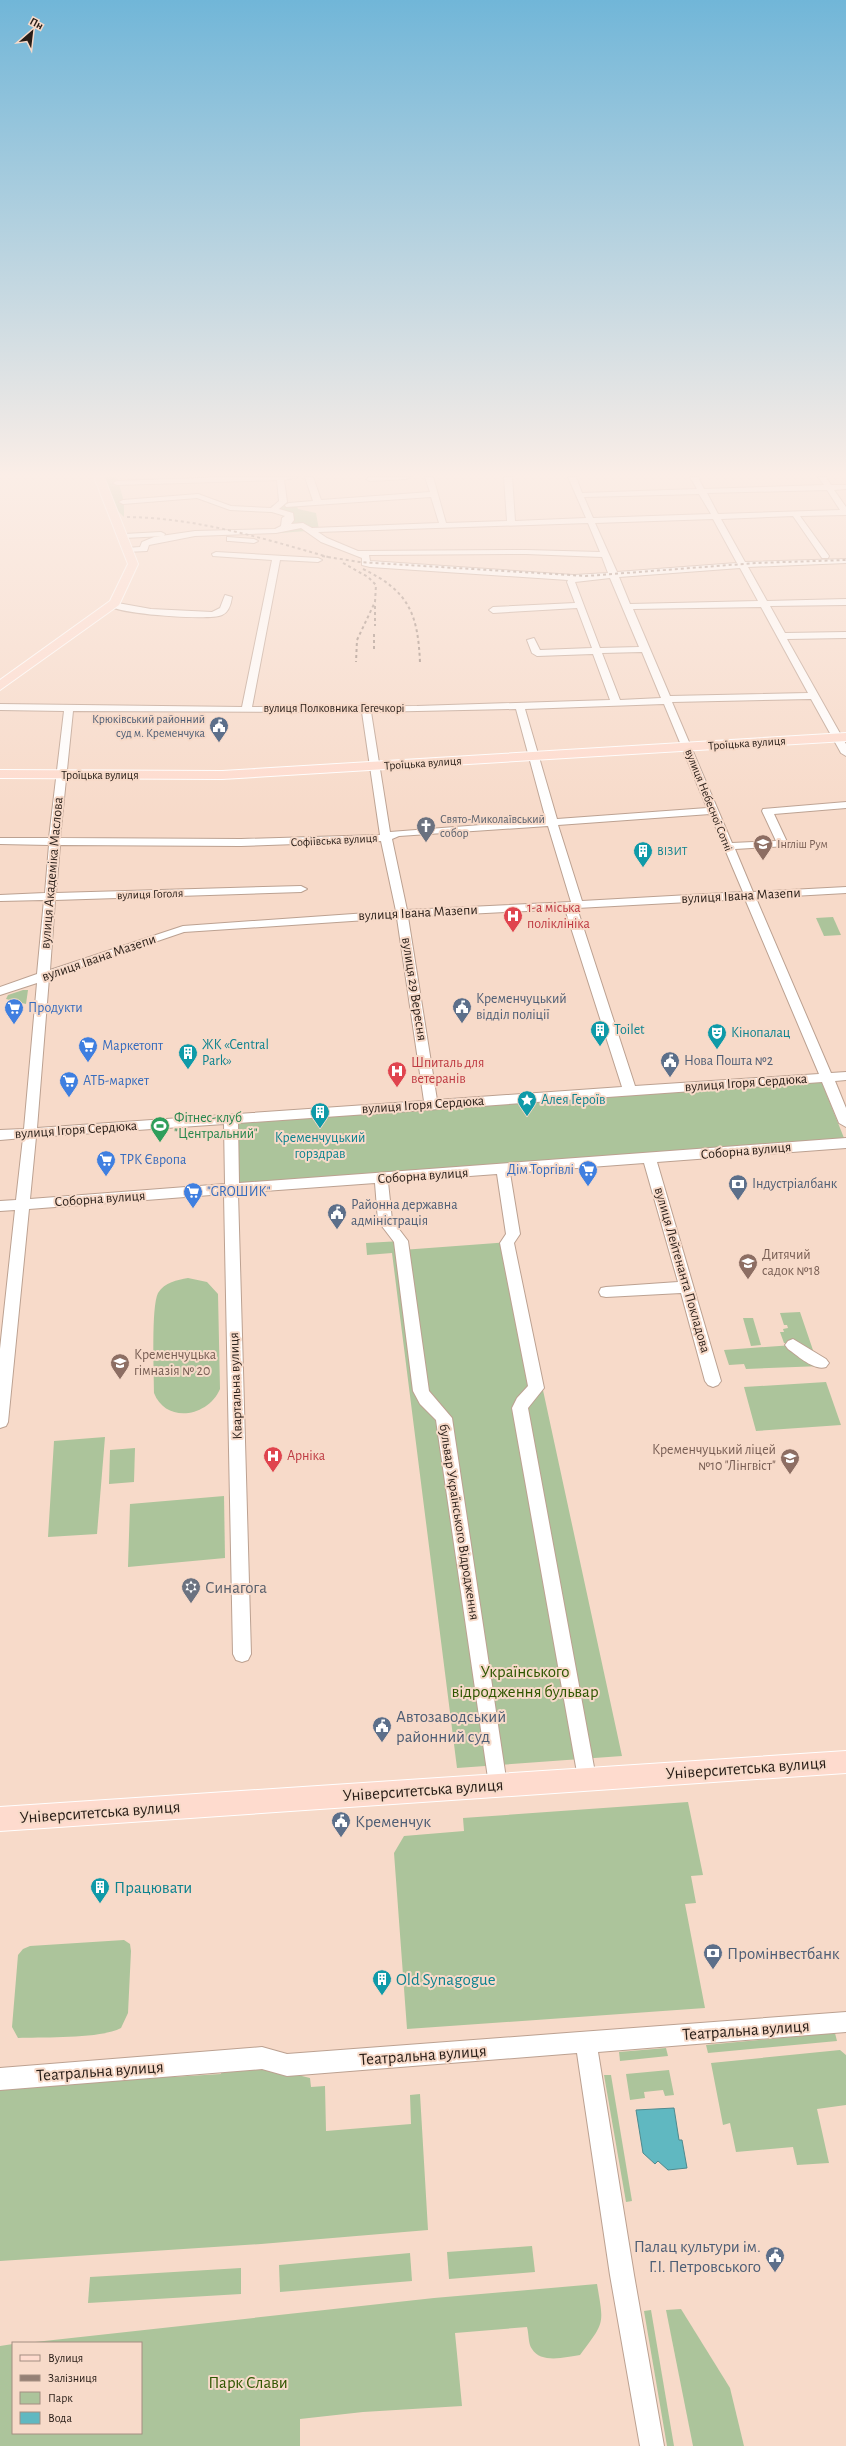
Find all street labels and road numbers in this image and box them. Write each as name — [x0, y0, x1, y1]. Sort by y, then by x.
street label: вулиця Полковника Гегечкорі — [263, 702, 405, 715]
street label: Троїцька вулиця — [708, 734, 786, 753]
street label: вулиця Небесної Сотні — [682, 747, 735, 853]
street label: Троїцька вулиця — [384, 754, 462, 773]
street label: Троїцька вулиця — [61, 769, 139, 782]
street label: вулиця Академіка Маслова — [38, 796, 66, 949]
street label: Софіївська вулиця — [290, 832, 378, 849]
street label: вулиця Івана Мазепи — [681, 886, 801, 906]
street label: вулиця Гоголя — [117, 887, 183, 902]
street label: вулиця Івана Мазепи — [358, 903, 478, 923]
street label: вулиця Івана Мазепи — [40, 932, 158, 984]
street label: вулиця 29 Вересня — [399, 936, 429, 1042]
street label: вулиця Ігоря Сердюка — [684, 1072, 808, 1094]
street label: вулиця Ігоря Сердюка — [361, 1094, 485, 1116]
street label: вулиця Ігоря Сердюка — [14, 1119, 138, 1141]
street label: Соборна вулиця — [700, 1140, 792, 1162]
street label: Соборна вулиця — [377, 1166, 469, 1186]
street label: вулиця Лейтенанта Покладова — [652, 1186, 713, 1355]
street label: Соборна вулиця — [54, 1189, 146, 1209]
street label: Квартальна вулиця — [227, 1332, 245, 1440]
street label: бульвар Українського Відродження — [437, 1423, 481, 1621]
street label: Університетська вулиця — [665, 1754, 827, 1783]
street label: Університетська вулиця — [342, 1776, 504, 1805]
street label: Університетська вулиця — [19, 1798, 181, 1827]
street label: Театральна вулиця — [682, 2017, 810, 2044]
street label: Театральна вулиця — [359, 2042, 487, 2069]
street label: Театральна вулиця — [36, 2058, 164, 2085]

